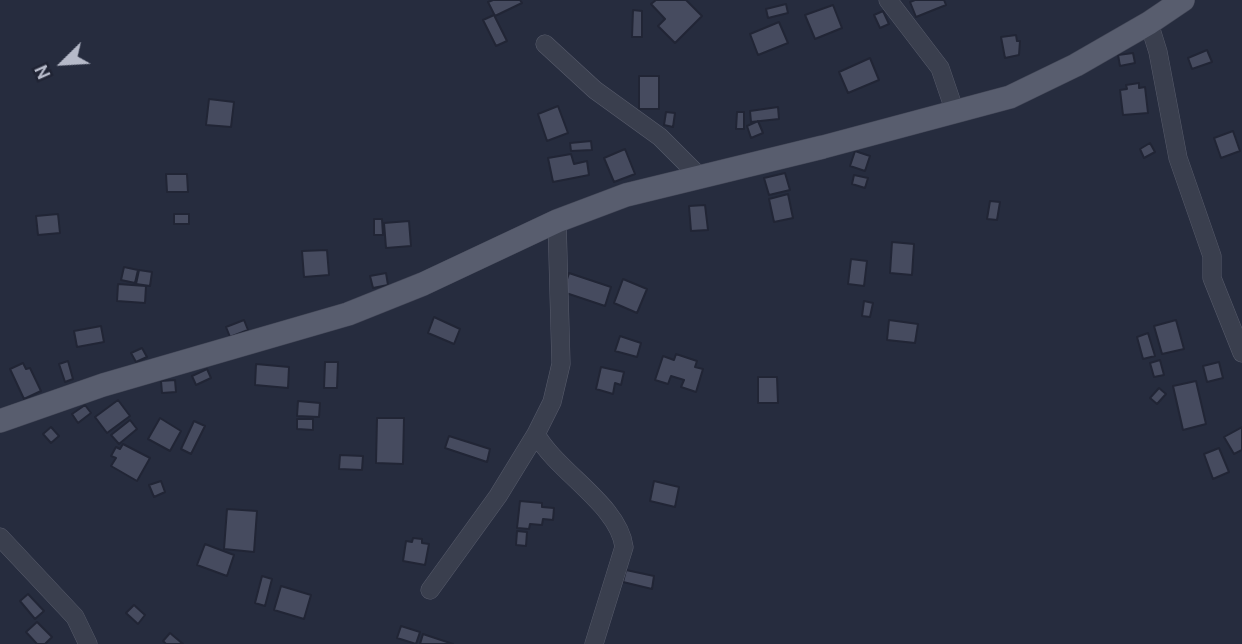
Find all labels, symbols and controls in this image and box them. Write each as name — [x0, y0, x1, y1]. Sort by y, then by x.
north arrow — [28, 28, 98, 98]
text: N — [30, 60, 58, 83]

